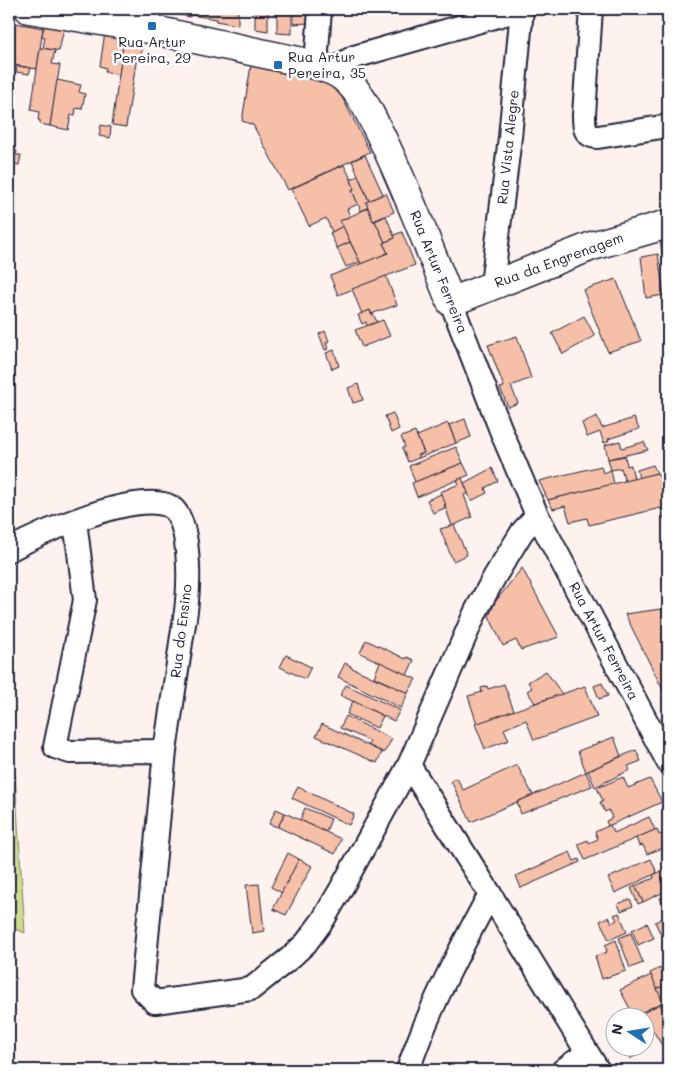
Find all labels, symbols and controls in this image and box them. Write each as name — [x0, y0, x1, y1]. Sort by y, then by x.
marker: Rua Artur Pereira, 29 — [146, 20, 158, 32]
place label: Rua Artur Pereira, 29 — [113, 32, 191, 67]
place label: Rua Artur Pereira, 35 — [288, 47, 366, 82]
marker: Rua Artur Pereira, 35 — [272, 59, 284, 71]
street label: Rua Vista Alegre — [492, 89, 523, 205]
street label: Rua Artur Ferreira — [406, 207, 473, 336]
street label: Rua da Engrenagem — [492, 227, 626, 292]
street label: Rua Artur Ferreira — [565, 578, 644, 703]
street label: Rua do Ensino — [165, 583, 196, 679]
north arrow — [604, 1006, 654, 1056]
text: N — [606, 1022, 627, 1036]

